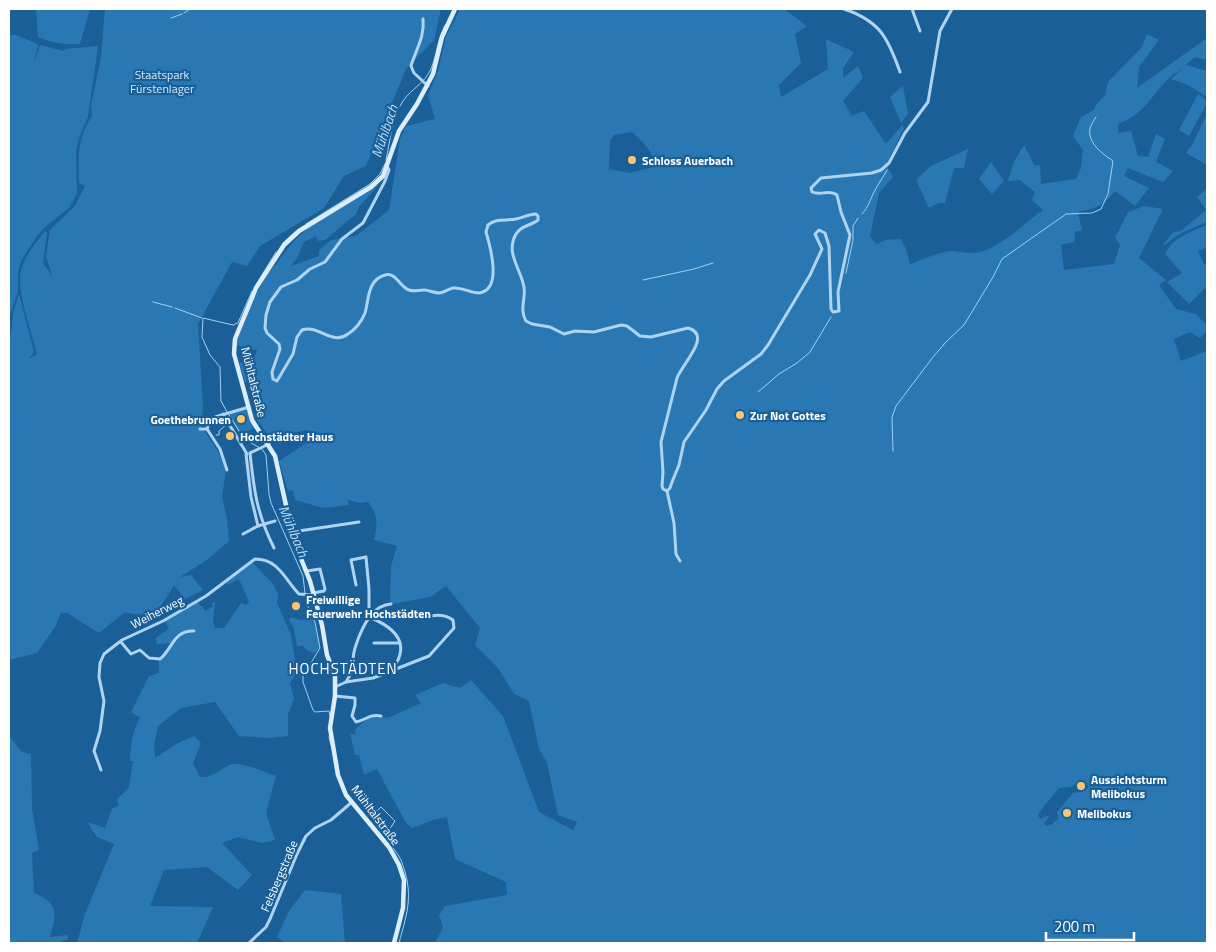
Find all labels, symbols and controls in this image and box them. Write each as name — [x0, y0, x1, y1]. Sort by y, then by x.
park label: Staatspark Fürstenlager — [130, 65, 194, 98]
water label: Mühlbach — [365, 101, 403, 160]
place label: Schloss Auerbach — [642, 151, 733, 170]
marker: Schloss Auerbach — [626, 154, 638, 166]
street label: Mühltalstraße — [236, 345, 272, 419]
place label: Zur Not Gottes — [750, 406, 826, 425]
marker: Zur Not Gottes — [734, 409, 746, 421]
place label: Goethebrunnen — [150, 410, 231, 429]
marker: Goethebrunnen — [235, 413, 247, 425]
place label: Hochstädter Haus — [240, 427, 334, 446]
marker: Hochstädter Haus — [224, 430, 236, 442]
water label: Mühlbach — [274, 502, 315, 561]
place label: Freiwillige Feuerwehr Hochstädten — [306, 590, 431, 623]
street label: Weiherweg — [127, 591, 187, 633]
marker: Freiwillige Feuerwehr Hochstädten — [290, 600, 302, 612]
district label: HOCHSTÄDTEN — [288, 657, 398, 680]
place label: Aussichtsturm Melibokus — [1091, 770, 1167, 803]
marker: Aussichtsturm Melibokus — [1075, 780, 1087, 792]
street label: Mühltalstraße — [347, 781, 405, 849]
place label: Melibokus — [1077, 804, 1131, 823]
marker: Melibokus — [1061, 807, 1073, 819]
street label: Felsbergstraße — [255, 837, 303, 915]
scale bar — [1046, 910, 1134, 942]
text: 200 m — [1054, 915, 1095, 938]

